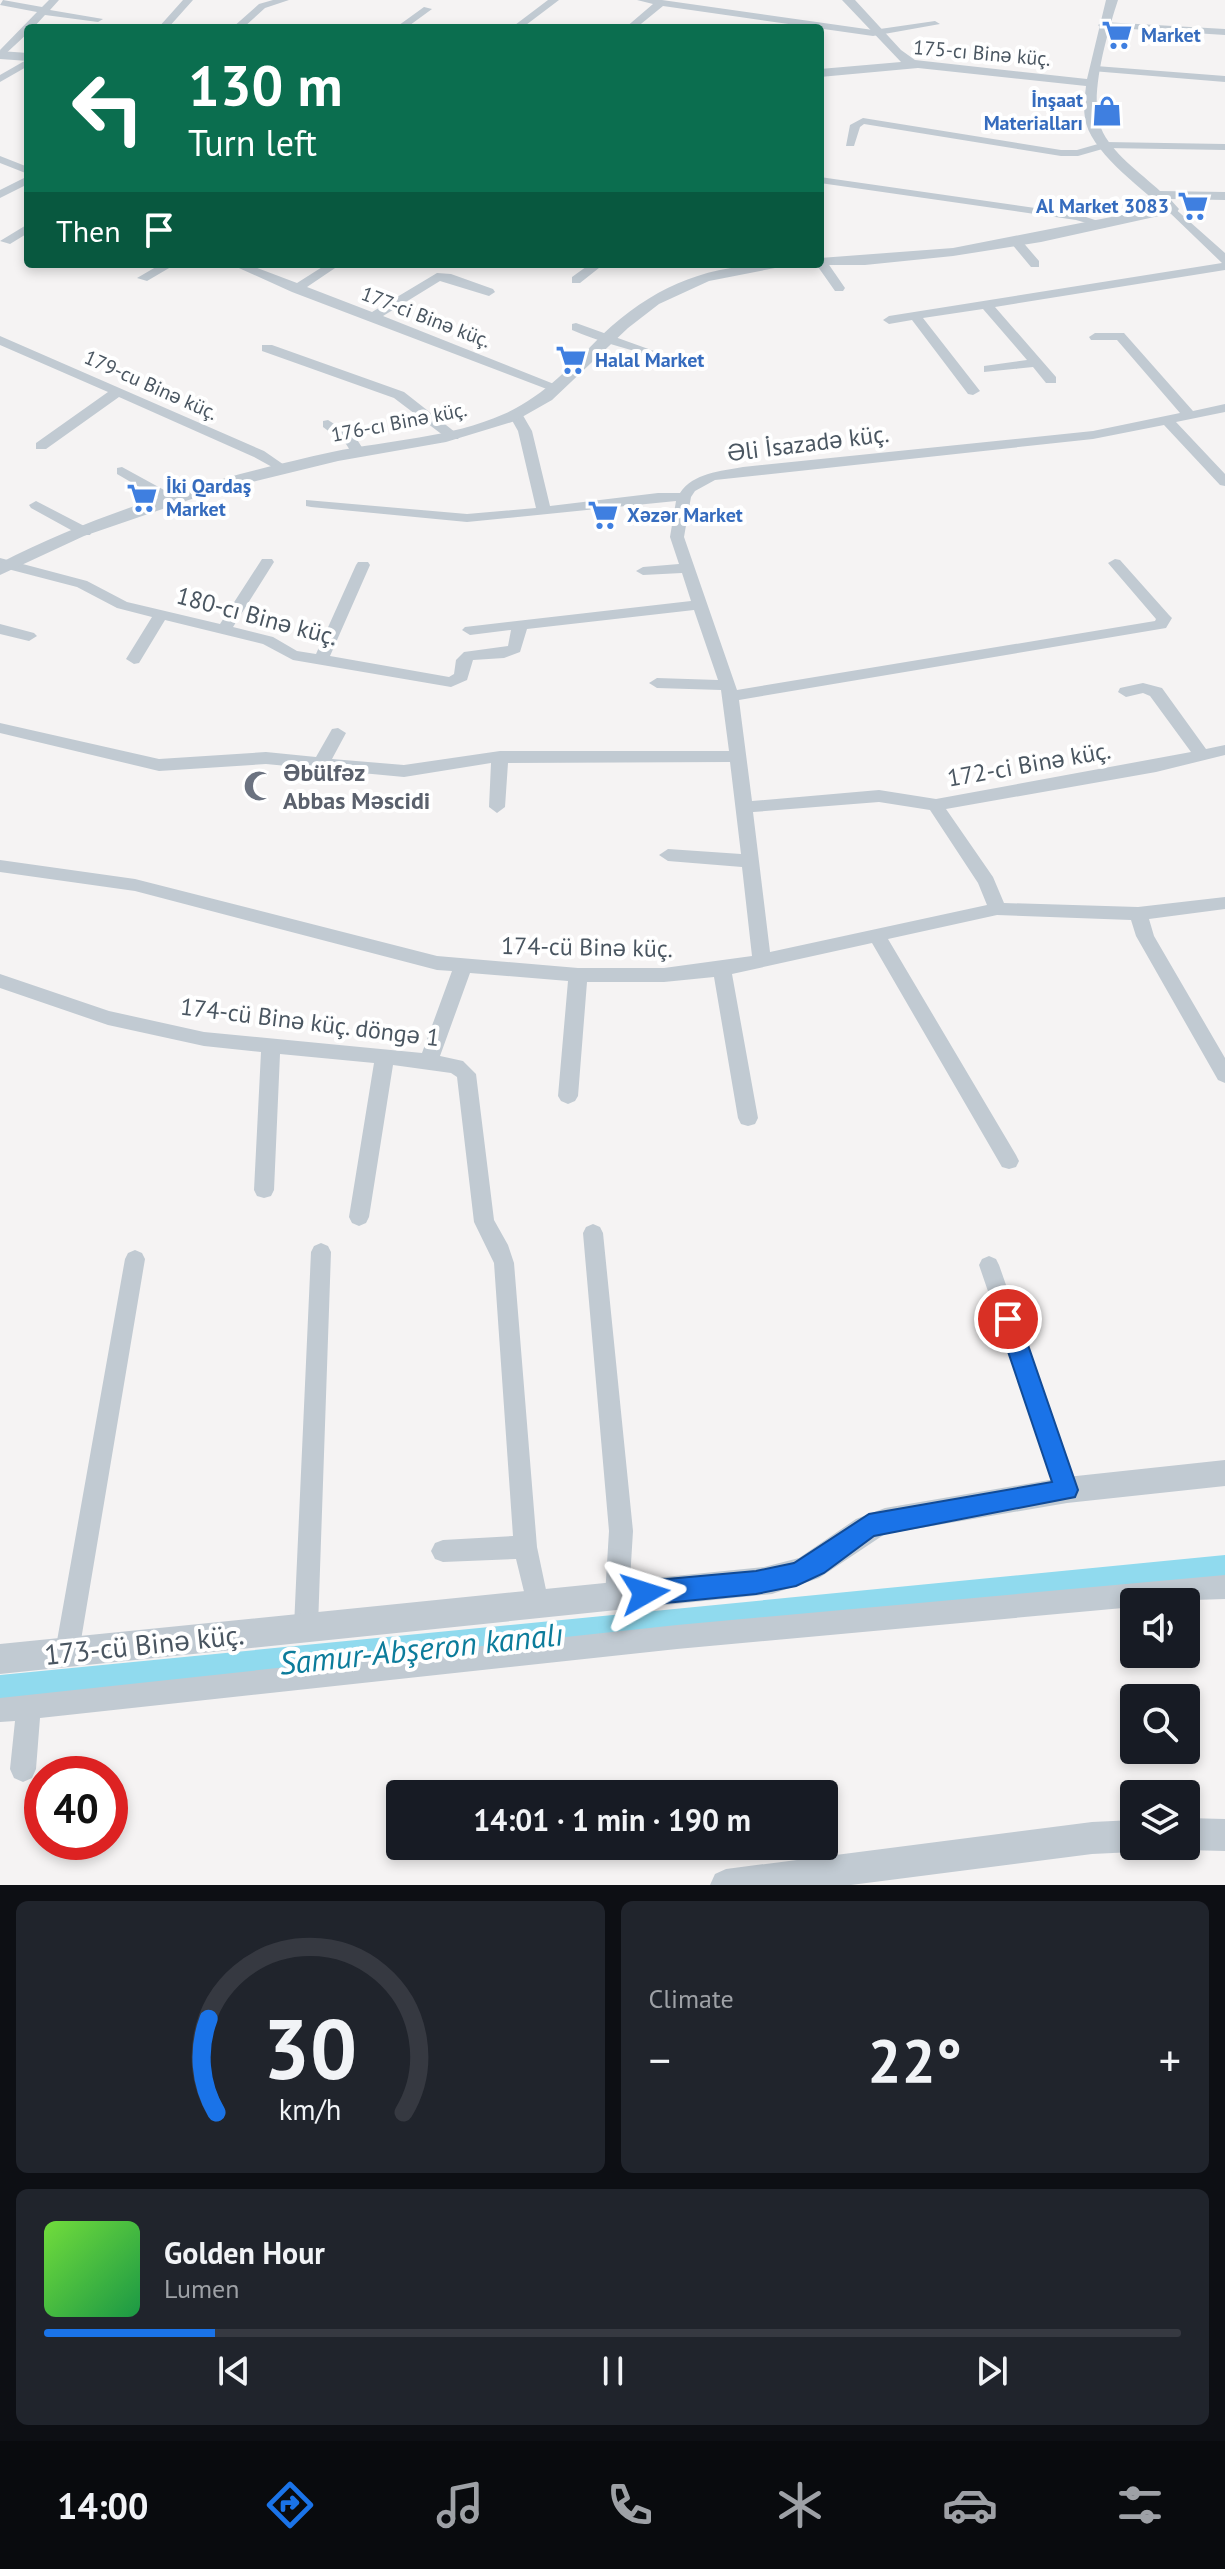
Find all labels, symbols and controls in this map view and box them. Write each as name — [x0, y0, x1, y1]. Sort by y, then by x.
supermarket icon: Market — [1100, 18, 1134, 52]
place label: Market — [1141, 22, 1201, 48]
street label: 175-cı Binə küç. — [912, 34, 1052, 72]
text: 130 m — [188, 49, 343, 121]
icon: left — [56, 56, 160, 160]
place label: İnşaat Materialları — [984, 87, 1083, 136]
shop icon: İnşaat Materialları — [1090, 94, 1124, 128]
text: Turn left — [188, 119, 317, 166]
supermarket icon: Al Market 3083 — [1176, 189, 1210, 223]
place label: Al Market 3083 — [1036, 193, 1169, 219]
icon: arrive — [137, 208, 181, 252]
text: Then — [56, 211, 121, 250]
street label: 177-ci Binə küç. — [358, 280, 494, 354]
supermarket icon: Halal Market — [554, 343, 588, 377]
street label: 179-cu Binə küç. — [80, 344, 222, 426]
place label: Halal Market — [595, 347, 704, 373]
street label: 176-cı Binə küç. — [329, 396, 469, 448]
street label: Əli İsazadə küç. — [725, 418, 891, 468]
place label: İki Qardaş Market — [166, 473, 251, 522]
supermarket icon: İki Qardaş Market — [125, 481, 159, 515]
supermarket icon: Xəzər Market — [586, 498, 620, 532]
place label: Xəzər Market — [627, 502, 743, 528]
street label: 180-cı Binə küç. — [173, 580, 341, 652]
street label: 172-ci Binə küç. — [945, 734, 1113, 794]
place label: Əbülfəz Abbas Məscidi — [283, 757, 430, 816]
mosque icon: Əbülfəz Abbas Məscidi — [242, 769, 276, 803]
street label: 174-cü Binə küç. — [501, 930, 673, 964]
street label: 174-cü Binə küç. döngə 1 — [179, 991, 441, 1053]
pin — [974, 1285, 1042, 1353]
icon: arrive — [986, 1297, 1030, 1341]
position arrow — [603, 1551, 687, 1635]
map controls — [1120, 1588, 1200, 1860]
button: sound — [1120, 1588, 1200, 1668]
water label: Samur-Abşeron kanalı — [277, 1612, 565, 1684]
street label: 173-cü Binə küç. — [42, 1615, 246, 1673]
button: search — [1120, 1684, 1200, 1764]
speed limit sign: 40 — [24, 1756, 128, 1860]
button: layers — [1120, 1780, 1200, 1860]
text: 14:01 · 1 min · 190 m — [473, 1800, 751, 1839]
text: Climate — [649, 1982, 734, 2015]
text: 30 — [263, 1994, 357, 2102]
text: 22° — [868, 2021, 962, 2099]
text: − — [649, 2031, 671, 2088]
text: + — [1159, 2031, 1181, 2088]
text: km/h — [279, 2091, 342, 2128]
text: Golden Hour — [164, 2233, 325, 2272]
text: Lumen — [164, 2272, 239, 2305]
icon: previous — [212, 2349, 256, 2393]
icon: pause — [591, 2349, 635, 2393]
icon: next — [970, 2349, 1014, 2393]
icon: directions — [262, 2477, 318, 2533]
icon: music — [432, 2477, 488, 2533]
icon: phone — [602, 2477, 658, 2533]
icon: climate — [772, 2477, 828, 2533]
icon: car — [942, 2477, 998, 2533]
icon: filters — [1112, 2477, 1168, 2533]
text: 14:00 — [57, 2482, 148, 2529]

